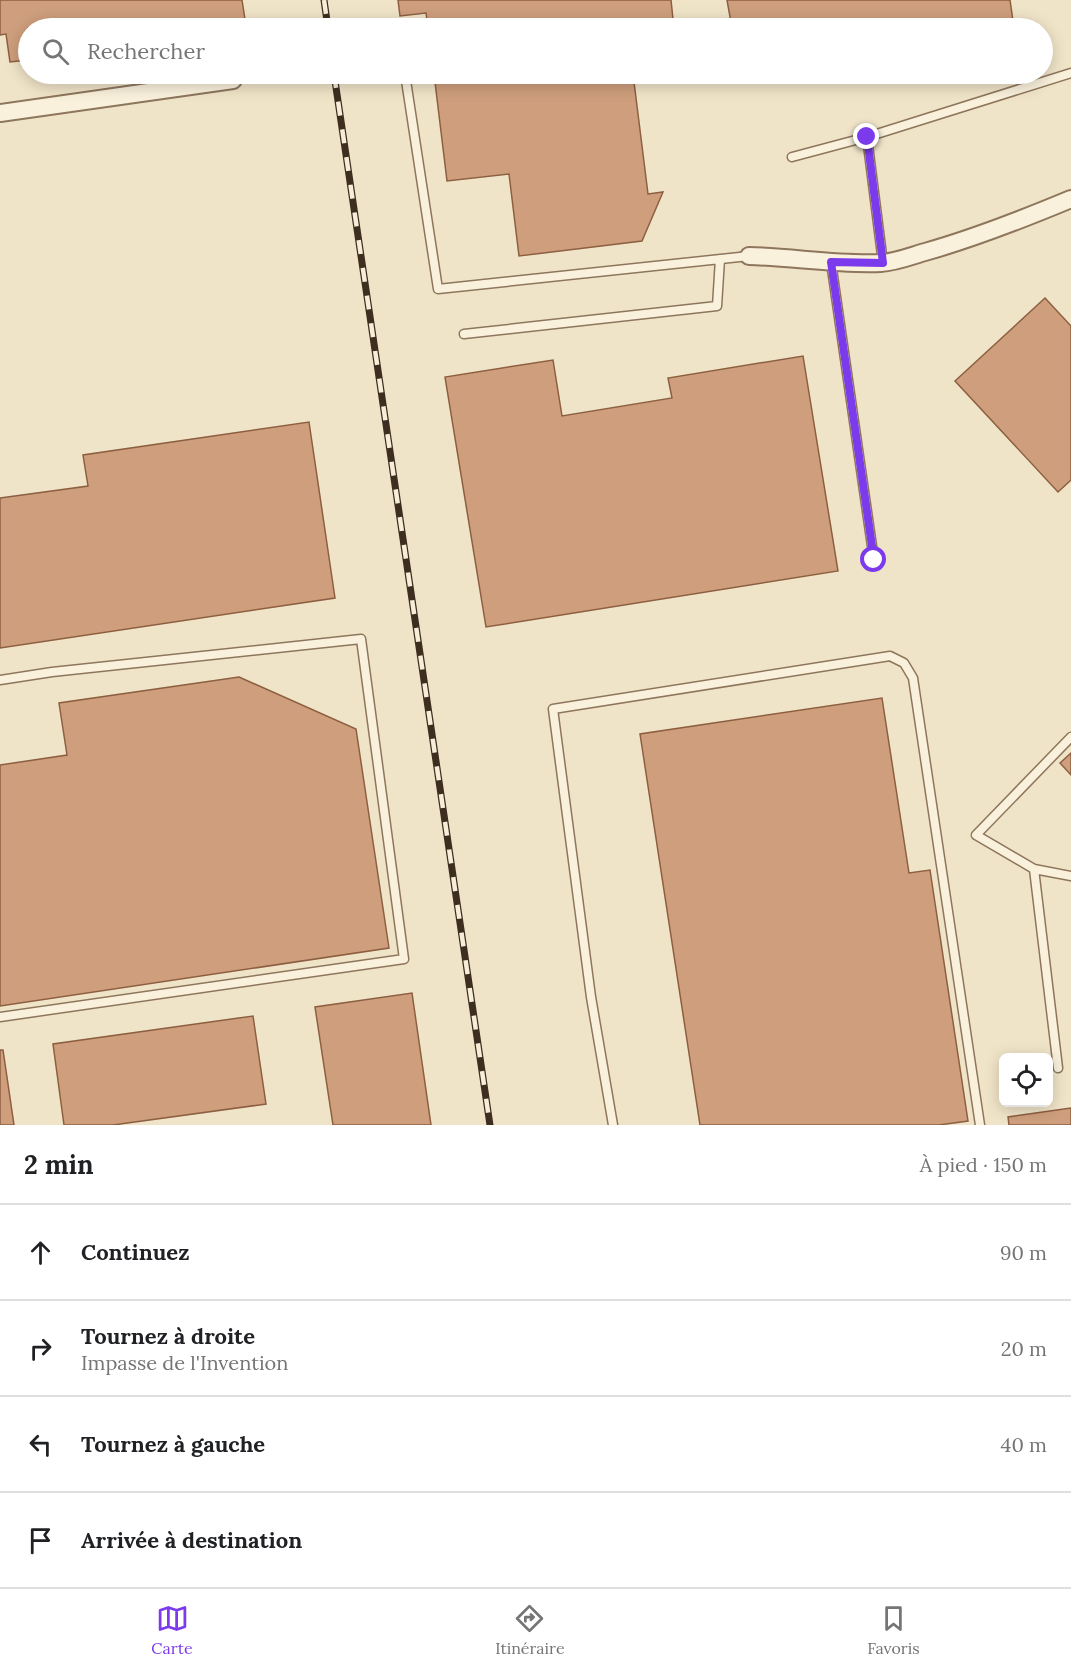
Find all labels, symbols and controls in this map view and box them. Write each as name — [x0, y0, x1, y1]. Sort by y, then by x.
search box — [18, 18, 1053, 84]
icon: search — [39, 35, 72, 68]
text: Rechercher — [87, 37, 205, 65]
route end — [853, 123, 879, 149]
route start — [860, 546, 886, 572]
map controls — [999, 1053, 1053, 1107]
button: locate — [999, 1053, 1053, 1107]
text: 2 min — [24, 1148, 94, 1181]
text: À pied · 150 m — [920, 1152, 1047, 1177]
icon: ahead — [24, 1236, 57, 1269]
text: Continuez — [81, 1238, 189, 1266]
text: 90 m — [1000, 1240, 1047, 1265]
text: Tournez à droite — [81, 1322, 255, 1350]
icon: right — [24, 1332, 57, 1365]
text: 20 m — [1001, 1336, 1047, 1361]
text: Impasse de l'Invention — [81, 1350, 288, 1375]
icon: left — [24, 1428, 57, 1461]
text: Tournez à gauche — [81, 1430, 265, 1458]
text: 40 m — [1001, 1432, 1047, 1457]
icon: arrive — [24, 1524, 57, 1557]
text: Arrivée à destination — [81, 1526, 302, 1554]
tab: Carte — [151, 1602, 193, 1658]
tab: Itinéraire — [495, 1602, 565, 1658]
tab: Favoris — [867, 1602, 920, 1658]

